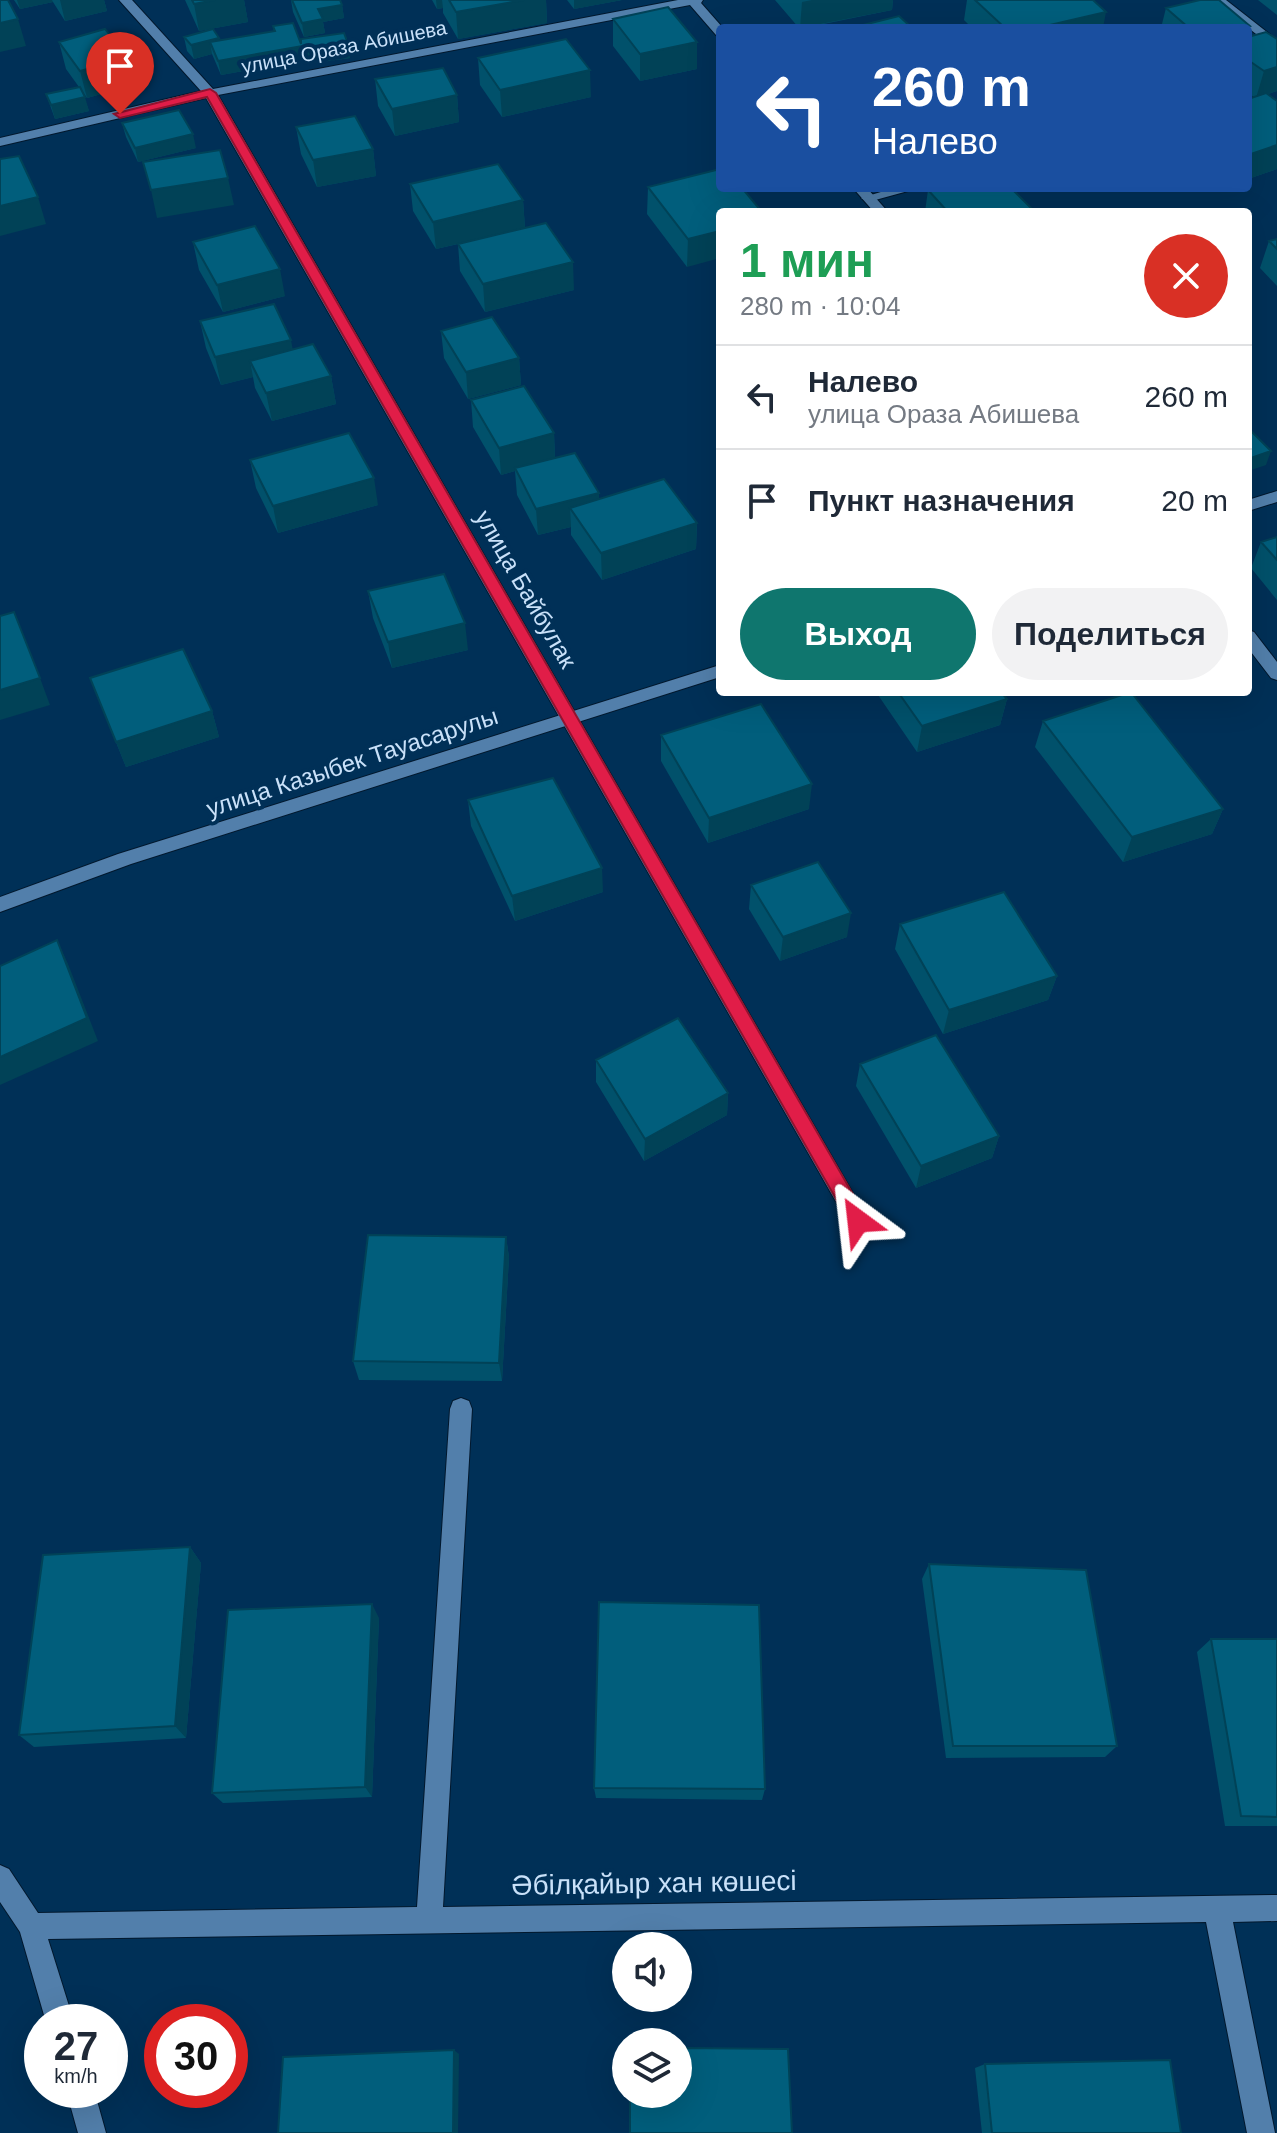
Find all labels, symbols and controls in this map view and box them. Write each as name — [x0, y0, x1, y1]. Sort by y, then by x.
street label: улица Ораза Абишева — [240, 16, 449, 78]
pin — [86, 32, 154, 114]
icon: arrive — [98, 44, 142, 88]
text: 260 m — [872, 55, 1031, 118]
icon: left — [740, 56, 844, 160]
text: Налево — [872, 121, 998, 162]
text: 1 мин — [740, 234, 874, 287]
button: close — [1144, 234, 1228, 318]
text: 280 m · 10:04 — [740, 291, 900, 321]
text: Налево — [808, 365, 918, 398]
icon: left — [740, 375, 784, 419]
text: 260 m — [1145, 380, 1228, 413]
text: улица Ораза Абишева — [808, 399, 1079, 429]
icon: arrive — [740, 479, 784, 523]
text: Пункт назначения — [808, 484, 1075, 517]
text: 20 m — [1161, 484, 1228, 517]
street label: улица Байбулак — [470, 505, 582, 673]
button: Выход — [740, 588, 976, 680]
button: Поделиться — [992, 588, 1228, 680]
street label: улица Казыбек Тауасарулы — [203, 702, 501, 822]
position arrow — [816, 1179, 900, 1263]
street label: Әбілқайыр хан көшесі — [511, 1865, 797, 1901]
map controls — [612, 1932, 692, 2108]
button: sound — [612, 1932, 692, 2012]
speed limit sign: 30 — [144, 2004, 248, 2108]
text: 27 — [54, 2024, 98, 2068]
button: layers — [612, 2028, 692, 2108]
text: km/h — [54, 2065, 98, 2087]

